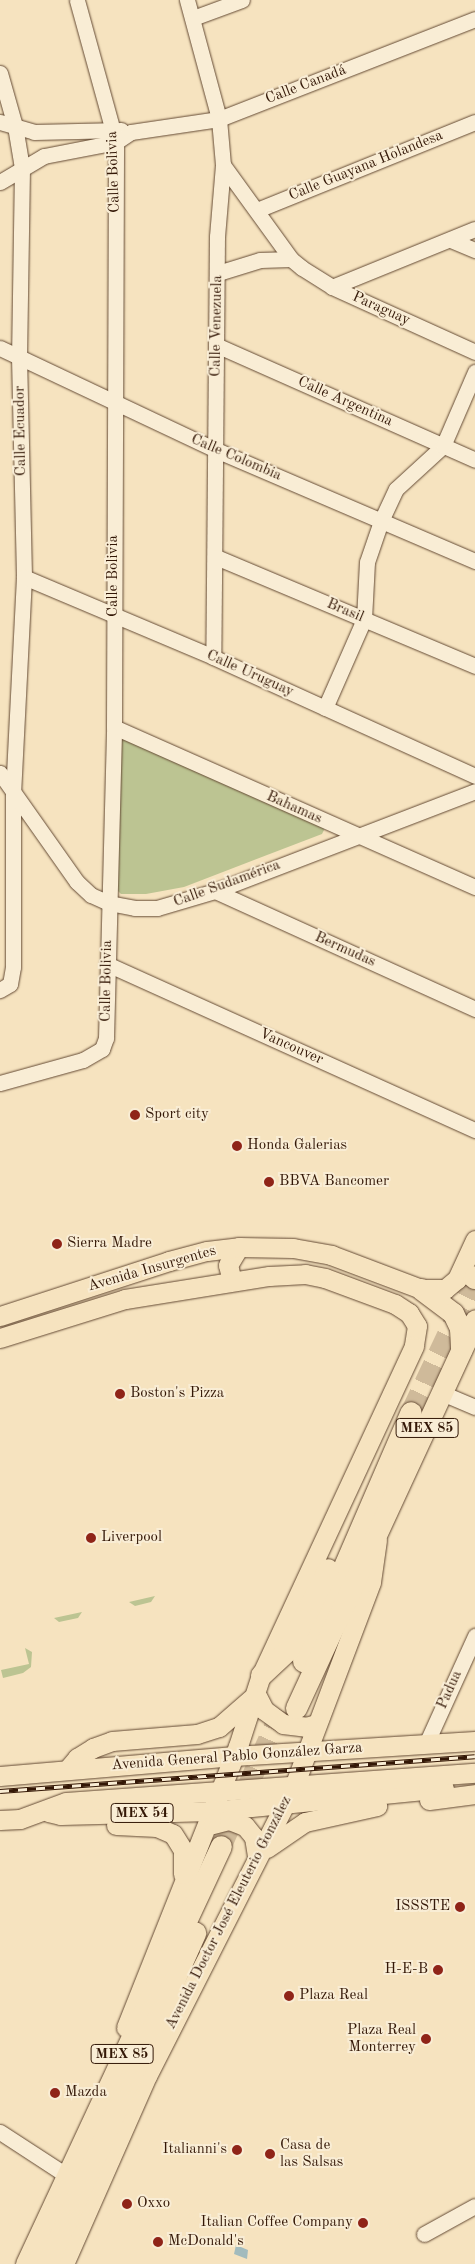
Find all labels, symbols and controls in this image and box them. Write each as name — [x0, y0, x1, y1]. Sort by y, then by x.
street label: Calle Canadá — [263, 61, 349, 109]
street label: Calle Guayana Holandesa — [286, 127, 446, 205]
street label: Calle Bolivia — [104, 131, 124, 213]
street label: Calle Venezuela — [207, 275, 227, 377]
street label: Paraguay — [349, 288, 413, 330]
street label: Calle Argentina — [295, 373, 395, 431]
street label: Calle Ecuador — [11, 386, 31, 476]
street label: Calle Colombia — [188, 431, 284, 485]
street label: Calle Bolivia — [105, 535, 123, 617]
street label: Brasil — [324, 595, 366, 627]
street label: Calle Uruguay — [204, 647, 296, 701]
street label: Bahamas — [263, 788, 325, 828]
street label: Calle Sudamérica — [171, 856, 283, 912]
street label: Bermudas — [312, 929, 378, 971]
street label: Calle Bolivia — [97, 940, 117, 1022]
street label: Vancouver — [256, 1025, 326, 1069]
place label: Sport city — [145, 1106, 209, 1124]
marker: Sport city — [129, 1109, 141, 1121]
place label: Honda Galerias — [247, 1137, 347, 1155]
marker: Honda Galerias — [231, 1140, 243, 1152]
place label: BBVA Bancomer — [279, 1173, 389, 1191]
marker: BBVA Bancomer — [263, 1176, 275, 1188]
place label: Sierra Madre — [67, 1235, 152, 1253]
marker: Sierra Madre — [51, 1238, 63, 1250]
street label: Avenida Insurgentes — [86, 1242, 218, 1296]
place label: Boston's Pizza — [130, 1385, 224, 1403]
marker: Boston's Pizza — [114, 1388, 126, 1400]
road number: MEX 85 — [394, 1416, 460, 1440]
place label: Liverpool — [101, 1529, 162, 1547]
marker: Liverpool — [85, 1532, 97, 1544]
street label: Padua — [434, 1668, 466, 1712]
street label: Avenida General Pablo González Garza — [111, 1739, 363, 1775]
street label: Avenida Doctor José Eleuterio González — [162, 1793, 296, 2033]
road number: MEX 54 — [110, 1802, 174, 1825]
place label: ISSSTE — [395, 1898, 450, 1916]
marker: ISSSTE — [454, 1901, 466, 1913]
place label: H-E-B — [384, 1961, 428, 1979]
marker: H-E-B — [432, 1964, 444, 1976]
place label: Plaza Real — [299, 1987, 368, 2005]
marker: Plaza Real — [283, 1990, 295, 2002]
place label: Plaza Real Monterrey — [347, 2021, 416, 2056]
marker: Plaza Real Monterrey — [420, 2033, 432, 2045]
road number: MEX 85 — [90, 2042, 154, 2066]
place label: Mazda — [65, 2084, 107, 2102]
marker: Mazda — [49, 2087, 61, 2099]
place label: Casa de las Salsas — [280, 2136, 343, 2171]
place label: Italianni's — [163, 2141, 227, 2159]
marker: Italianni's — [231, 2144, 243, 2156]
marker: Casa de las Salsas — [264, 2148, 276, 2160]
place label: Oxxo — [137, 2195, 170, 2213]
marker: Oxxo — [121, 2198, 133, 2210]
place label: Italian Coffee Company — [201, 2214, 353, 2232]
marker: Italian Coffee Company — [357, 2217, 369, 2229]
place label: McDonald's — [168, 2233, 244, 2251]
marker: McDonald's — [152, 2236, 164, 2248]

